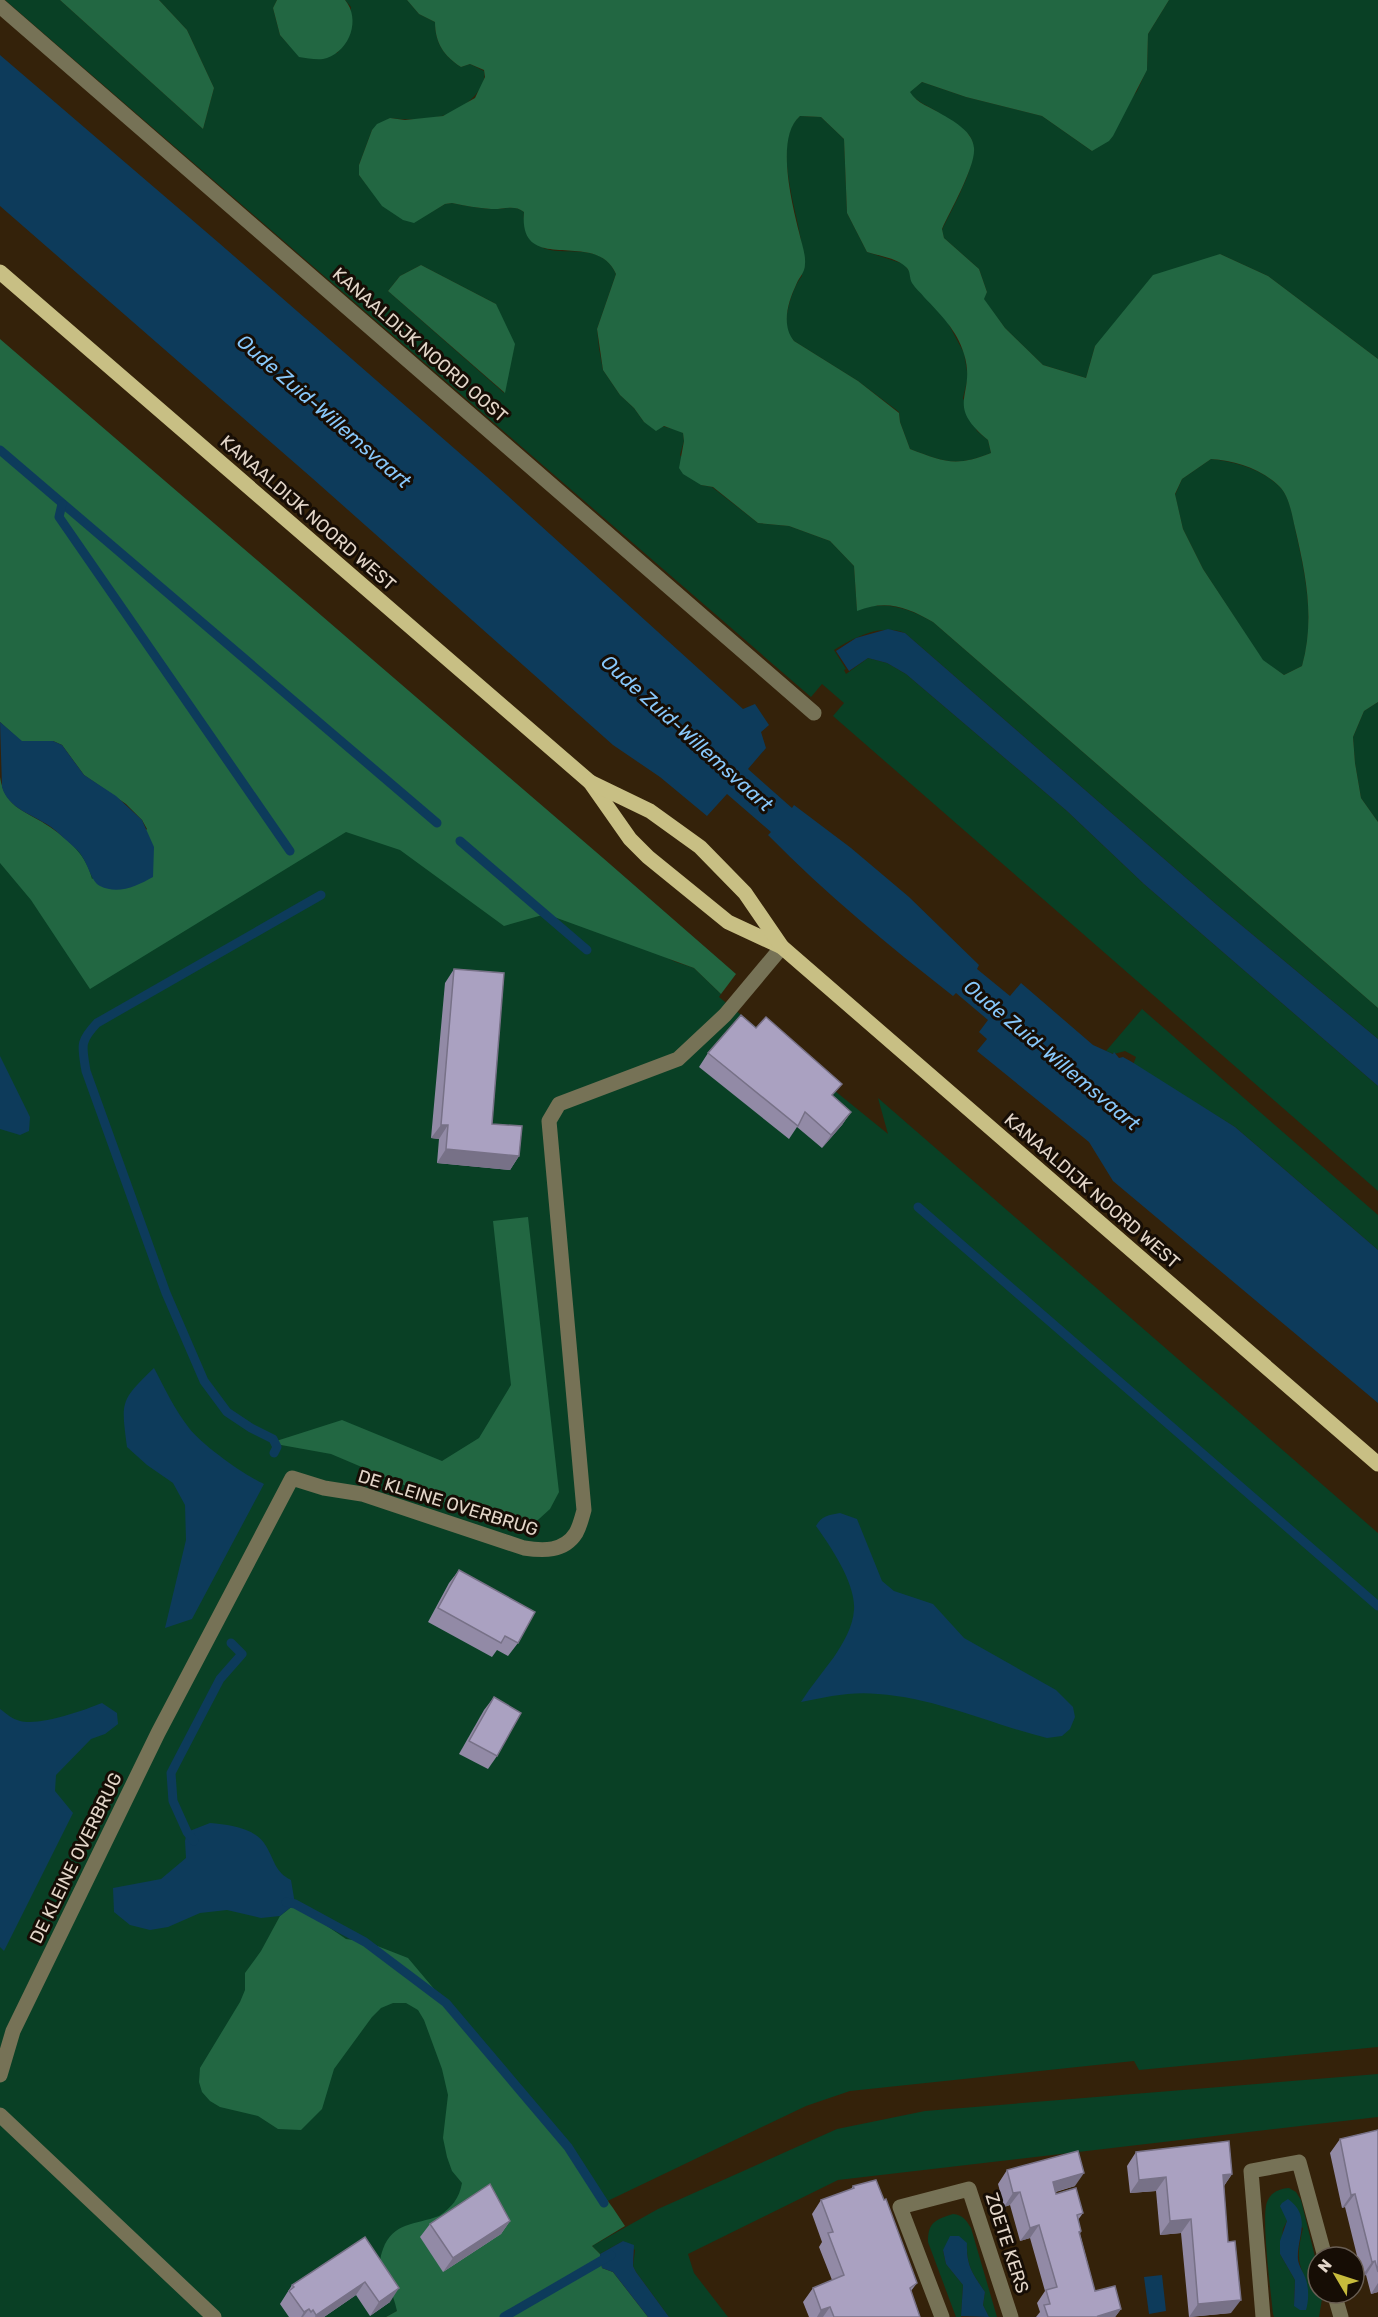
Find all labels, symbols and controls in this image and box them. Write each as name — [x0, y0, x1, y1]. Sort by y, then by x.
street label: KANAALDIJK NOORD OOST — [328, 263, 512, 427]
water label: Oude Zuid-Willemsvaart — [232, 329, 416, 493]
street label: KANAALDIJK NOORD WEST — [216, 431, 400, 595]
water label: Oude Zuid-Willemsvaart — [596, 650, 778, 816]
water label: Oude Zuid-Willemsvaart — [959, 974, 1145, 1136]
street label: KANAALDIJK NOORD WEST — [1000, 1109, 1184, 1273]
street label: DE KLEINE OVERBRUG — [355, 1465, 541, 1541]
street label: DE KLEINE OVERBRUG — [25, 1769, 127, 1947]
street label: ZOETE KERS — [980, 2190, 1034, 2296]
north arrow — [1306, 2245, 1366, 2305]
text: N — [1314, 2255, 1336, 2276]

